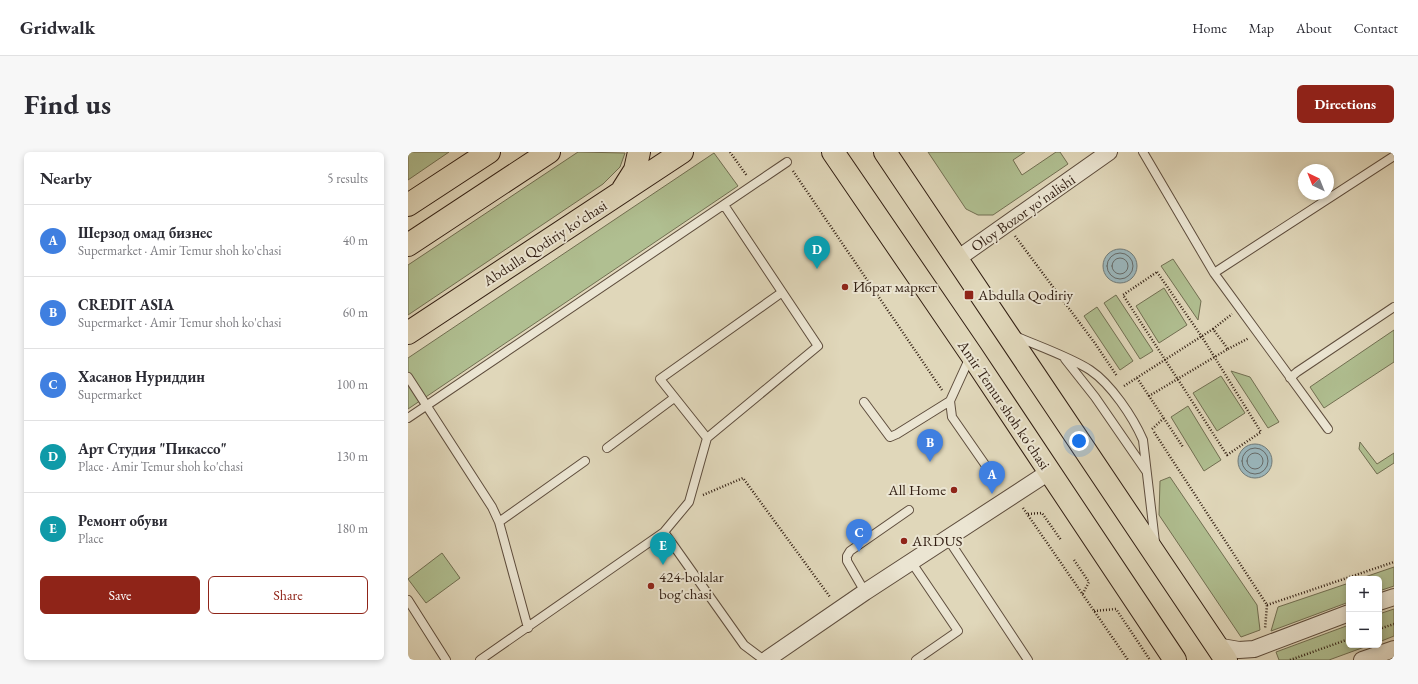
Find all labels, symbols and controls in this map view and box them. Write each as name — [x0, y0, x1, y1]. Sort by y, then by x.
text: Gridwalk — [20, 15, 95, 40]
text: Home — [1192, 19, 1227, 37]
text: Map — [1249, 19, 1274, 37]
text: About — [1296, 19, 1332, 37]
text: Contact — [1354, 19, 1398, 37]
button: Directions — [1297, 85, 1394, 123]
text: Find us — [24, 86, 111, 122]
north arrow — [1298, 164, 1334, 200]
text: Nearby — [40, 167, 92, 189]
street label: Oloy Bozor yo'nalishi — [967, 169, 1079, 256]
text: 5 results — [327, 170, 368, 187]
street label: Abdulla Qodiriy ko'chasi — [478, 195, 611, 290]
text: Шерзод омад бизнес — [78, 223, 213, 242]
text: A — [48, 232, 58, 249]
text: 40 m — [343, 232, 368, 249]
pin: D — [804, 236, 830, 269]
text: Supermarket · Amir Temur shoh ko'chasi — [78, 242, 281, 259]
place label: Ибрат маркет — [853, 277, 937, 296]
marker: Ибрат маркет — [840, 282, 850, 292]
place label: Abdulla Qodiriy — [977, 285, 1074, 304]
marker: Abdulla Qodiriy — [963, 289, 975, 301]
text: CREDIT ASIA — [78, 295, 174, 314]
text: B — [49, 304, 57, 321]
text: 60 m — [343, 304, 368, 321]
text: Supermarket · Amir Temur shoh ko'chasi — [78, 314, 281, 331]
street label: Amir Temur shoh ko'chasi — [954, 337, 1054, 473]
text: Хасанов Нуриддин — [78, 367, 205, 386]
text: C — [48, 376, 58, 393]
text: 100 m — [337, 376, 368, 393]
text: Supermarket — [78, 386, 142, 403]
pin: B — [917, 429, 943, 462]
your location — [1069, 431, 1089, 451]
text: Арт Студия "Пикассо" — [78, 439, 227, 458]
text: D — [48, 448, 58, 465]
text: 130 m — [337, 448, 368, 465]
text: Place · Amir Temur shoh ko'chasi — [78, 458, 243, 475]
pin: A — [979, 461, 1005, 494]
place label: All Home — [887, 480, 946, 499]
marker: All Home — [949, 485, 959, 495]
text: Ремонт обуви — [78, 511, 168, 530]
pin: C — [846, 519, 872, 552]
text: E — [49, 520, 57, 537]
text: 180 m — [337, 520, 368, 537]
text: Place — [78, 530, 104, 547]
place label: ARDUS — [911, 531, 962, 550]
pin: E — [650, 532, 676, 565]
marker: ARDUS — [899, 536, 909, 546]
place label: 424-bolalar bog'chasi — [659, 567, 724, 603]
button: Save — [40, 576, 200, 614]
button: Share — [208, 576, 368, 614]
map controls — [1346, 576, 1382, 648]
button: + — [1346, 576, 1382, 612]
marker: 424-bolalar bog'chasi — [646, 581, 656, 591]
button: − — [1346, 612, 1382, 648]

